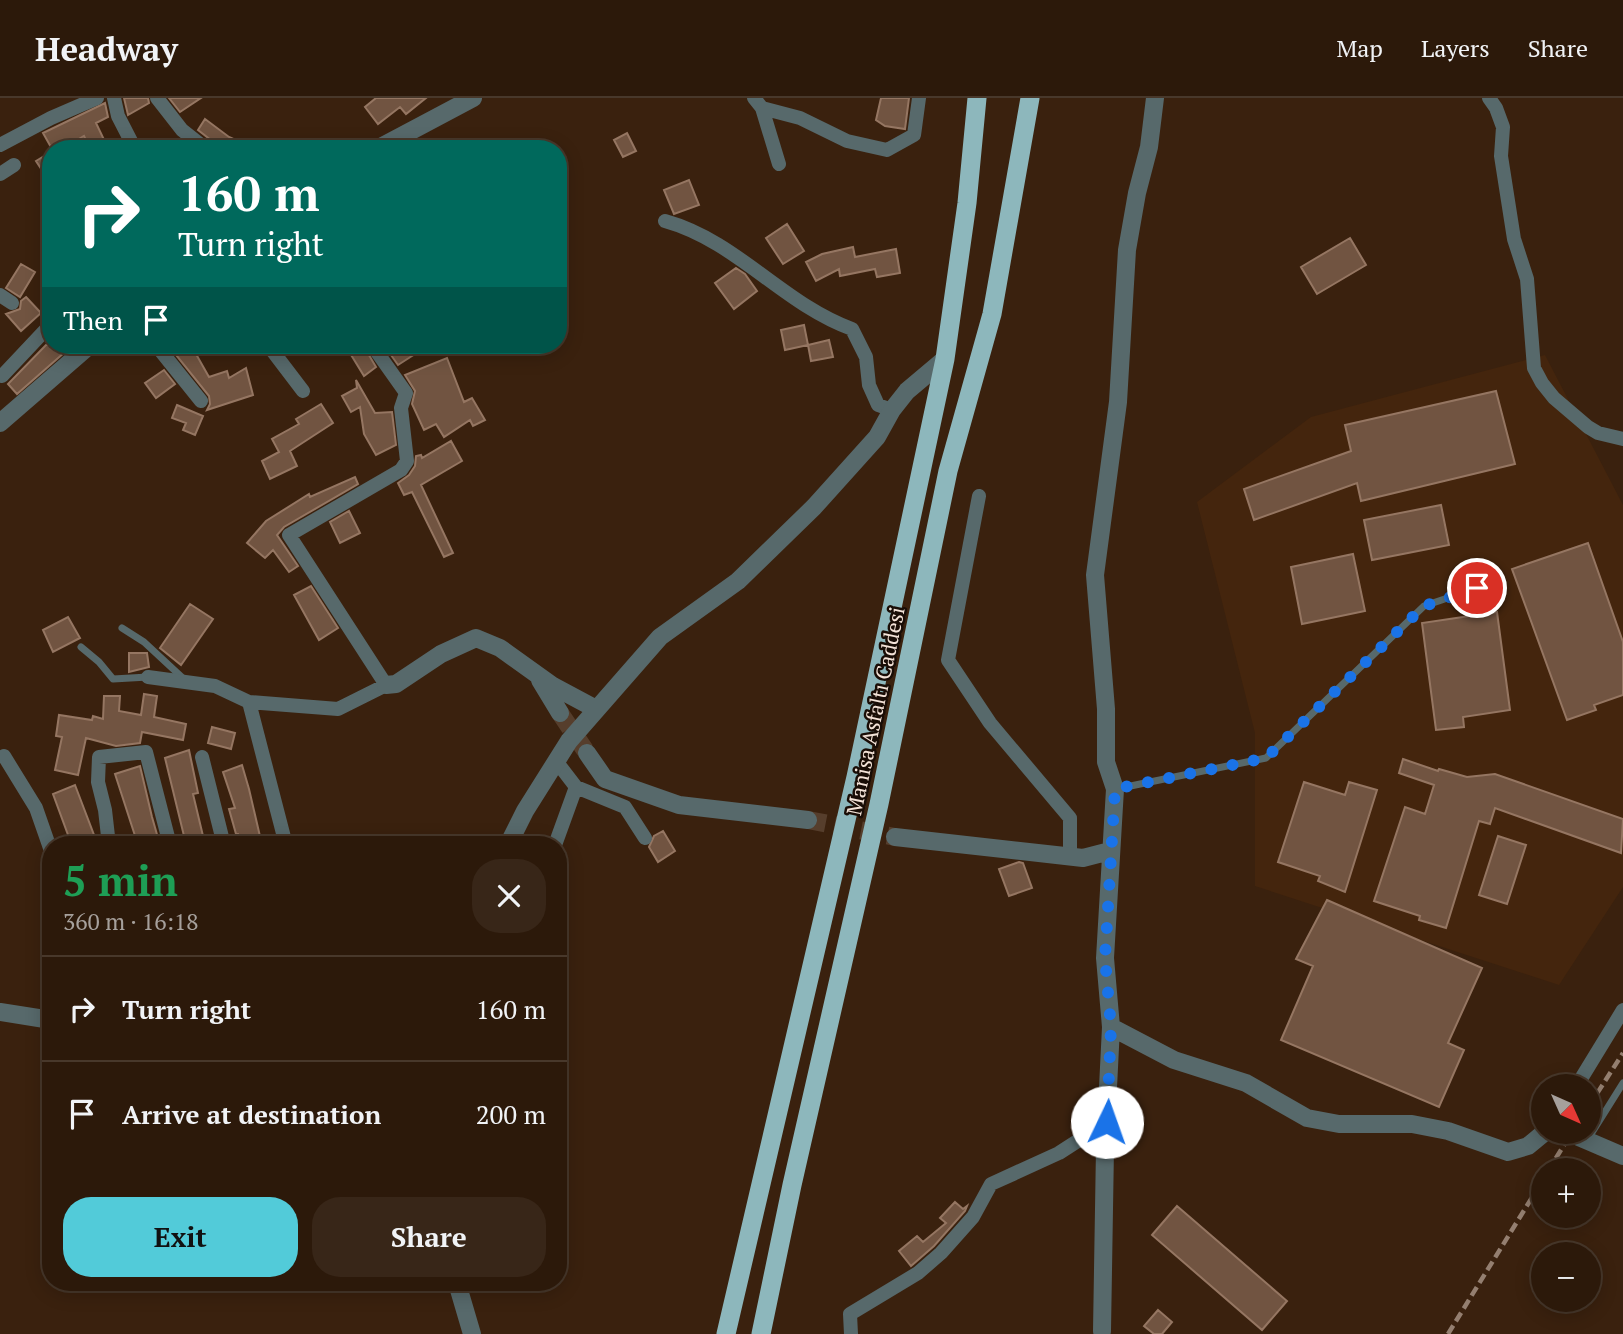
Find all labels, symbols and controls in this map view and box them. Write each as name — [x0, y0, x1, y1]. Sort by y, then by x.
text: Headway — [35, 27, 178, 70]
text: Map — [1336, 32, 1383, 64]
text: Layers — [1421, 32, 1490, 64]
text: Share — [1528, 32, 1588, 64]
text: 160 m — [178, 160, 320, 225]
icon: right — [63, 168, 154, 259]
text: Turn right — [178, 223, 324, 265]
icon: arrive — [137, 301, 175, 339]
text: Then — [63, 303, 123, 337]
pin — [1447, 558, 1507, 618]
icon: arrive — [1458, 569, 1496, 607]
street label: Manisa Asfaltı Caddesi — [839, 604, 911, 818]
text: 5 min — [63, 852, 178, 908]
button: close — [472, 859, 546, 933]
text: 360 m · 16:18 — [63, 906, 198, 937]
icon: right — [63, 990, 101, 1028]
text: Turn right — [122, 992, 251, 1026]
text: 160 m — [476, 992, 546, 1026]
north arrow — [1531, 1074, 1601, 1144]
map controls — [1531, 1074, 1601, 1312]
position arrow — [1070, 1085, 1144, 1159]
icon: arrive — [63, 1095, 101, 1133]
text: Arrive at destination — [122, 1097, 381, 1131]
text: 200 m — [476, 1097, 546, 1131]
button: + — [1531, 1158, 1601, 1228]
button: Exit — [63, 1197, 298, 1277]
button: Share — [312, 1197, 546, 1277]
button: − — [1531, 1242, 1601, 1312]

